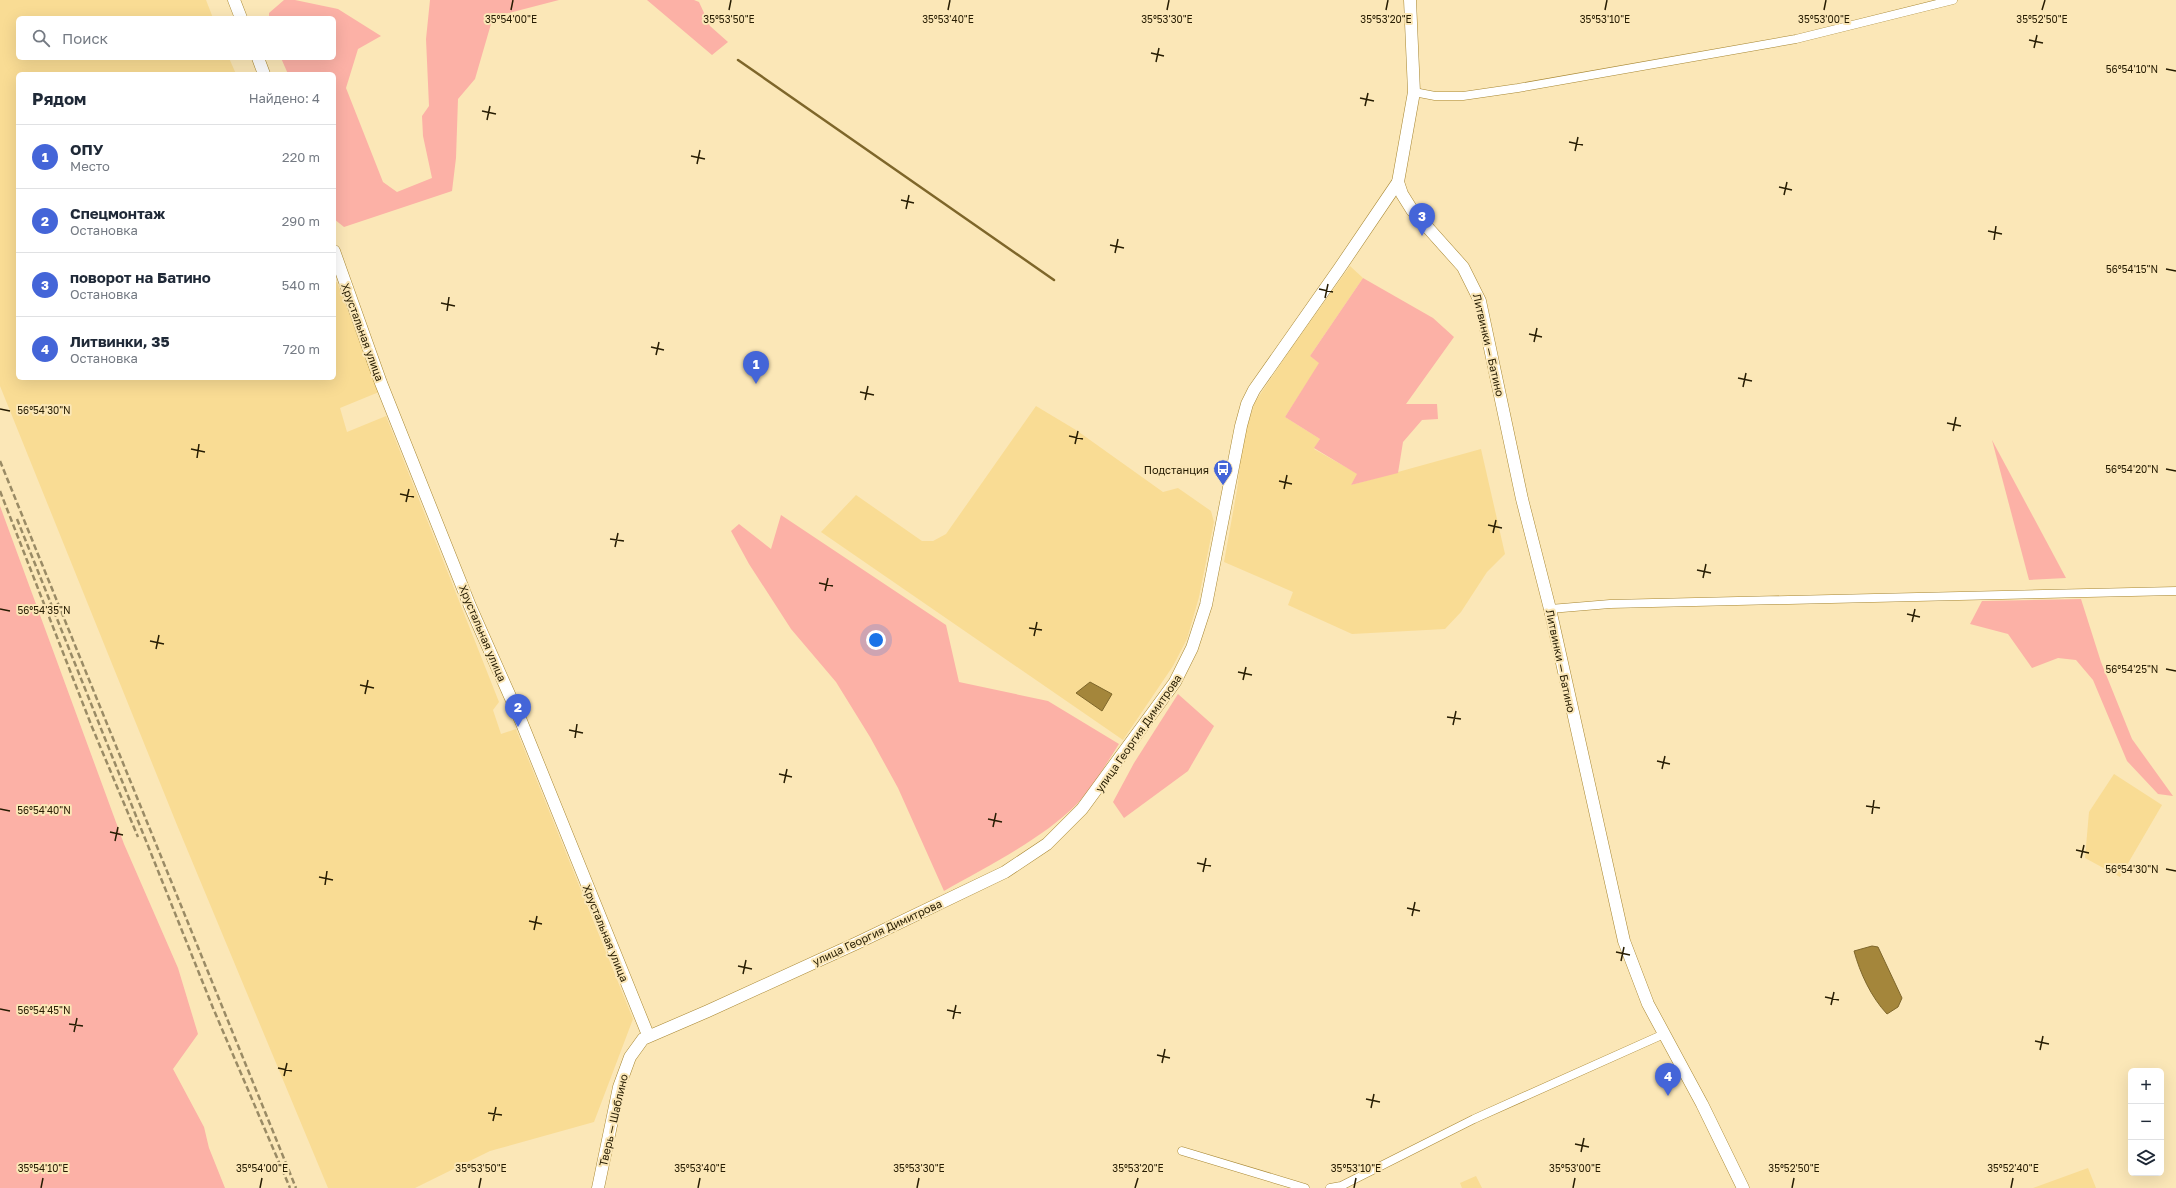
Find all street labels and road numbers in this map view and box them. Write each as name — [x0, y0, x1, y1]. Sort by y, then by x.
street label: Хрустальная улица — [339, 281, 387, 383]
street label: Литвинки — Батино — [1471, 292, 1507, 398]
street label: Хрустальная улица — [457, 583, 509, 683]
street label: Литвинки — Батино — [1544, 608, 1578, 714]
street label: улица Георгия Димитрова — [1092, 672, 1184, 794]
street label: Хрустальная улица — [581, 883, 631, 983]
street label: улица Георгия Димитрова — [810, 896, 944, 968]
street label: Тверь — Шаблино — [596, 1072, 630, 1167]

